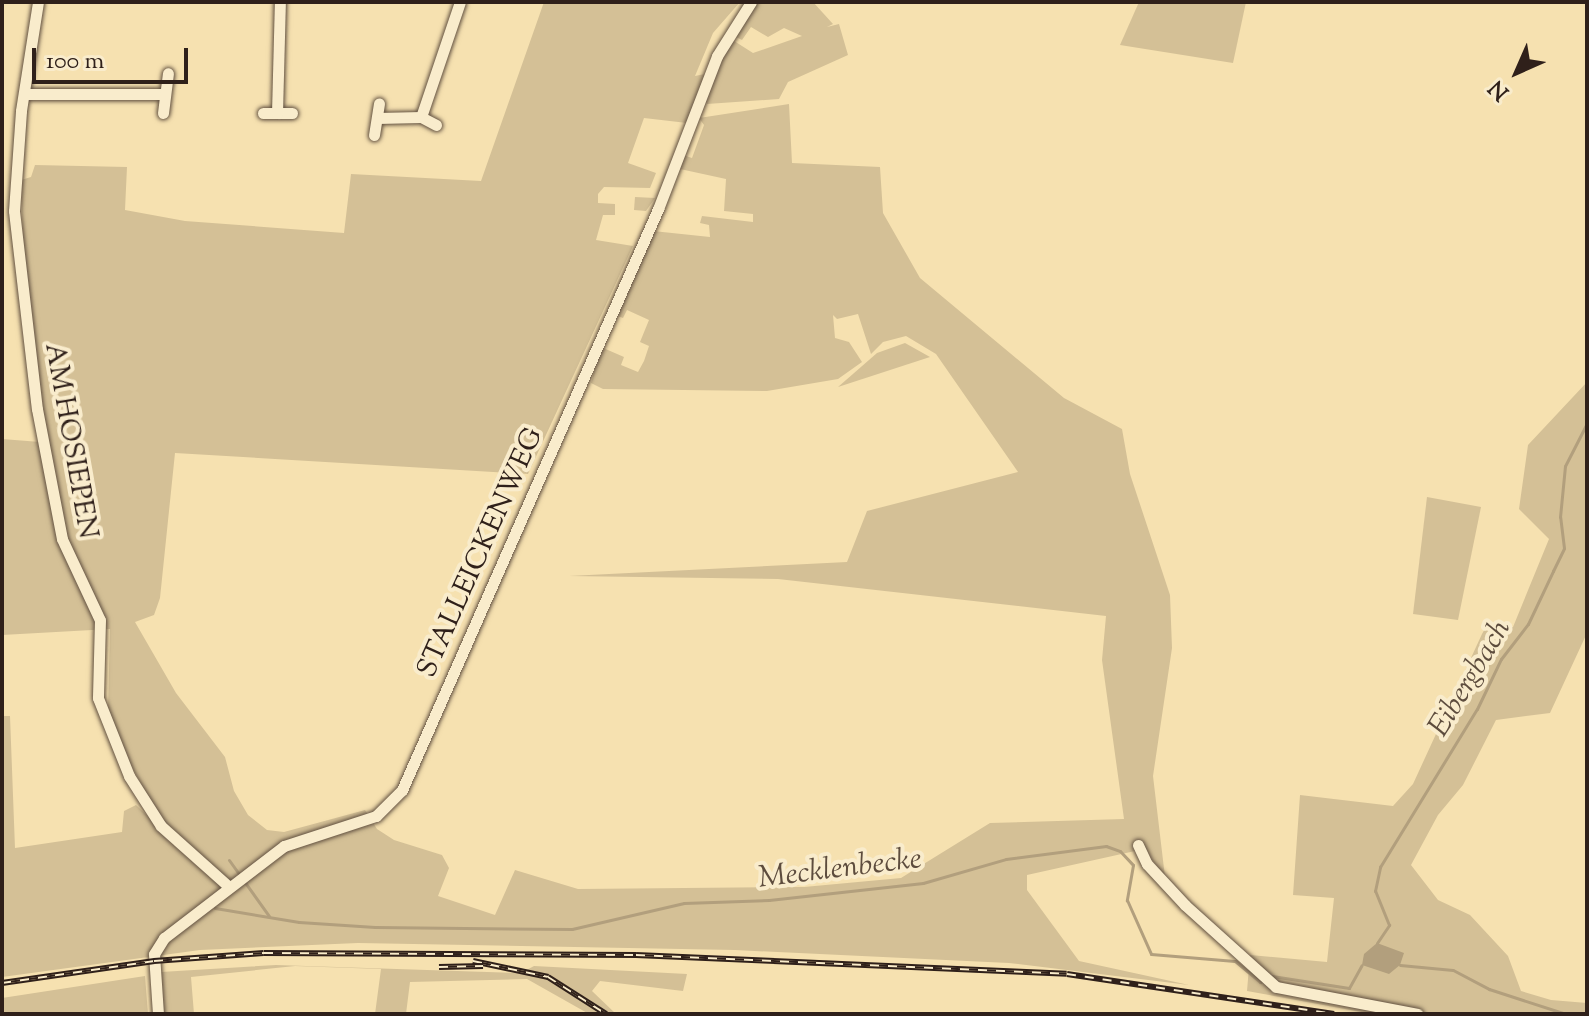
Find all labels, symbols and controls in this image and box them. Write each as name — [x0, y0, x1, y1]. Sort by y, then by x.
scale bar — [36, 32, 192, 82]
north arrow — [1477, 32, 1557, 112]
text: 100 m — [46, 45, 104, 79]
text: N — [1483, 71, 1518, 106]
street label: AM HOSIEPEN — [36, 340, 104, 542]
street label: STALLEICKENWEG — [411, 423, 551, 683]
water label: Eibergbach — [1422, 614, 1520, 744]
water label: Mecklenbecke — [756, 842, 924, 898]

